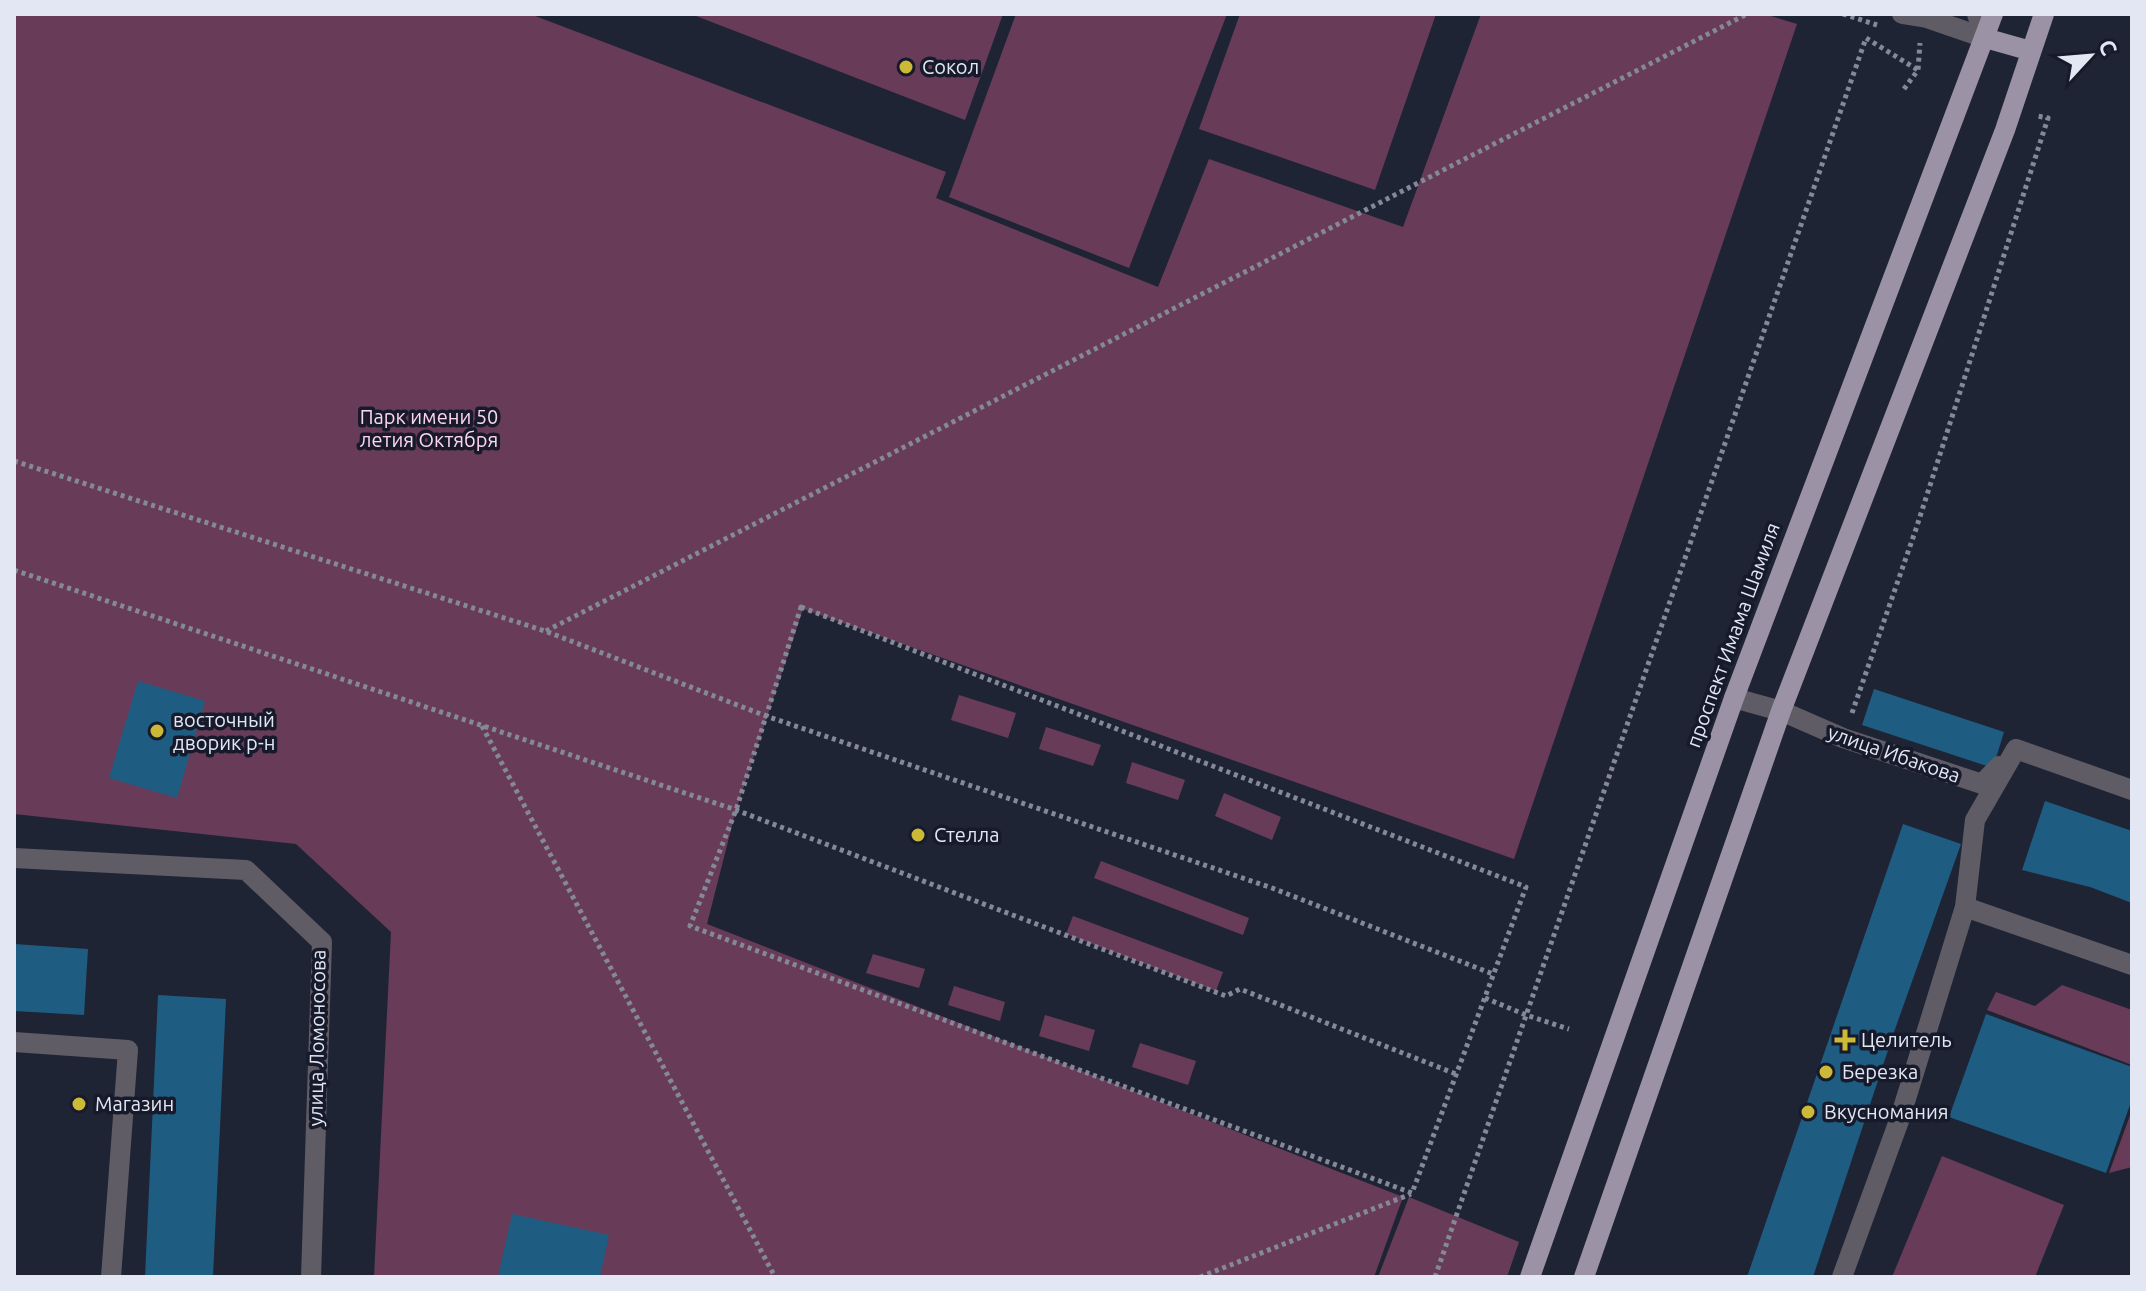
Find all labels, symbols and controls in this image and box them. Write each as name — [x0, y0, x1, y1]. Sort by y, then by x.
north arrow — [2050, 16, 2130, 96]
text: С — [2094, 35, 2123, 59]
place label: Сокол — [922, 55, 979, 78]
marker: Сокол — [897, 58, 915, 76]
park label: Парк имени 50 летия Октября — [360, 405, 498, 451]
street label: проспект Имама Шамиля — [1681, 519, 1784, 750]
place label: восточный дворик р-н — [173, 708, 275, 754]
street label: улица Ибакова — [1825, 720, 1963, 787]
marker: восточный дворик р-н — [148, 722, 166, 740]
place label: Стелла — [934, 823, 999, 846]
marker: Стелла — [909, 826, 927, 844]
street label: улица Ломоносова — [303, 949, 330, 1127]
place label: Целитель — [1861, 1028, 1952, 1051]
marker: Целитель — [1836, 1031, 1854, 1049]
place label: Березка — [1842, 1060, 1918, 1083]
marker: Березка — [1817, 1063, 1835, 1081]
place label: Магазин — [95, 1092, 174, 1115]
marker: Магазин — [70, 1095, 88, 1113]
place label: Вкусномания — [1824, 1100, 1948, 1123]
marker: Вкусномания — [1799, 1103, 1817, 1121]

